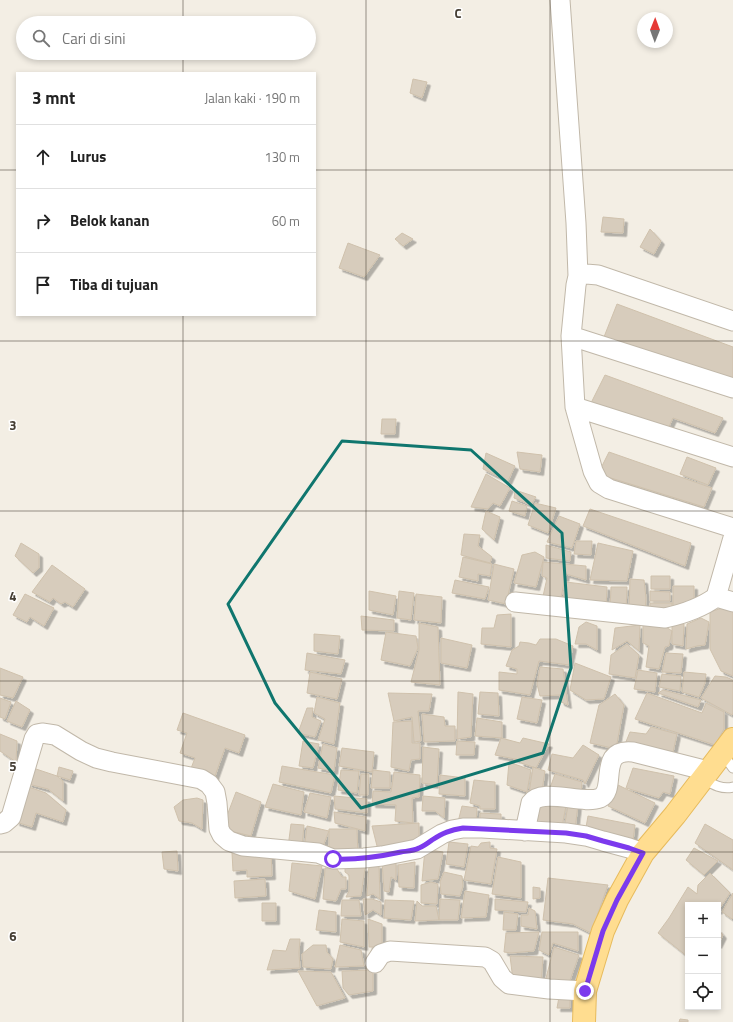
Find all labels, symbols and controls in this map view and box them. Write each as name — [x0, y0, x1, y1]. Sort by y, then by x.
text: C — [454, 3, 462, 23]
north arrow — [637, 12, 673, 48]
search box — [16, 16, 316, 60]
icon: search — [30, 27, 52, 49]
text: Cari di sini — [62, 27, 126, 50]
text: 3 mnt — [32, 85, 75, 111]
text: Jalan kaki · 190 m — [204, 88, 300, 108]
text: Lurus — [70, 145, 106, 168]
icon: ahead — [32, 146, 54, 168]
text: 130 m — [264, 147, 300, 167]
text: Belok kanan — [70, 209, 150, 232]
icon: right — [32, 210, 54, 232]
text: 60 m — [272, 211, 300, 231]
text: Tiba di tujuan — [70, 273, 158, 296]
icon: arrive — [32, 274, 54, 296]
text: 3 — [9, 415, 17, 435]
text: 4 — [9, 586, 17, 606]
text: 5 — [9, 756, 17, 776]
route start — [324, 850, 342, 868]
map controls — [685, 902, 721, 1010]
button: + — [685, 902, 721, 938]
text: 6 — [9, 926, 17, 946]
button: − — [685, 938, 721, 974]
button: locate — [685, 974, 721, 1010]
route end — [576, 982, 594, 1000]

